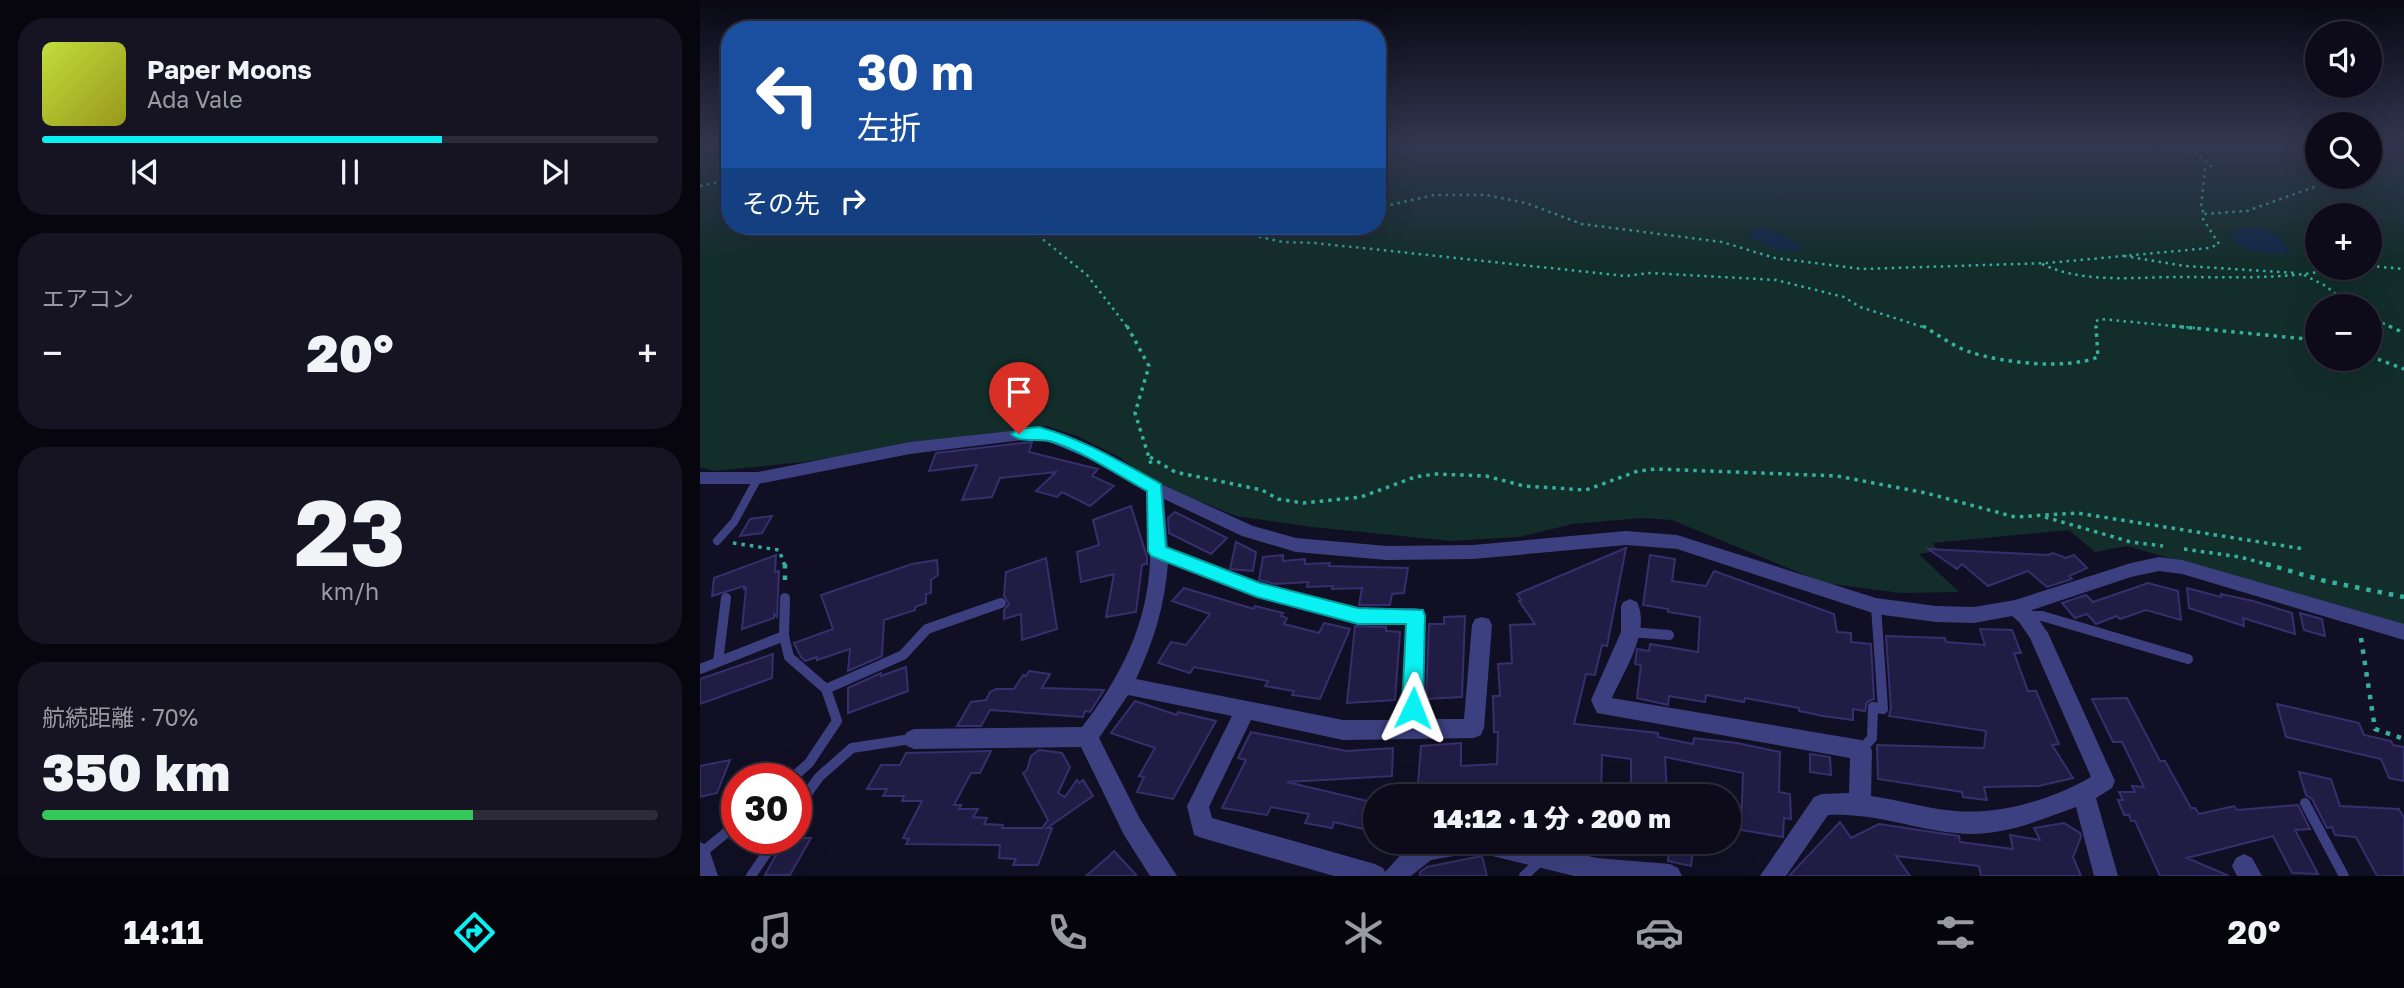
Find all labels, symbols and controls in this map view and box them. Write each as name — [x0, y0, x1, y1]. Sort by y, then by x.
map controls — [2305, 21, 2382, 371]
button: sound — [2305, 21, 2382, 98]
text: 30 m — [857, 42, 974, 101]
icon: left — [742, 49, 833, 140]
text: Paper Moons — [147, 54, 312, 85]
text: Ada Vale — [147, 85, 243, 113]
text: 左折 — [857, 108, 921, 146]
button: search — [2305, 112, 2382, 189]
icon: previous — [126, 153, 164, 191]
icon: pause — [331, 153, 369, 191]
icon: next — [536, 153, 574, 191]
icon: right — [834, 182, 872, 220]
text: その先 — [742, 188, 820, 219]
button: + — [2305, 203, 2382, 280]
text: エアコン — [42, 284, 134, 312]
button: − — [2305, 294, 2382, 371]
text: 20° — [307, 321, 393, 383]
text: − — [42, 330, 63, 375]
text: + — [637, 330, 658, 375]
pin — [989, 362, 1049, 434]
icon: arrive — [1000, 373, 1038, 411]
text: 23 — [294, 477, 406, 586]
text: km/h — [321, 577, 379, 605]
position arrow — [1376, 671, 1450, 745]
text: 航続距離 · 70% — [42, 703, 198, 731]
text: 350 km — [42, 740, 230, 802]
speed limit sign: 30 — [721, 763, 812, 854]
text: 14:12 · 1 分 · 200 m — [1433, 803, 1671, 834]
icon: directions — [450, 908, 499, 957]
icon: music — [747, 908, 796, 957]
icon: phone — [1043, 908, 1092, 957]
icon: climate — [1339, 908, 1388, 957]
icon: car — [1635, 908, 1684, 957]
icon: filters — [1931, 908, 1980, 957]
text: 14:11 — [124, 913, 203, 951]
text: 20° — [2228, 913, 2280, 951]

